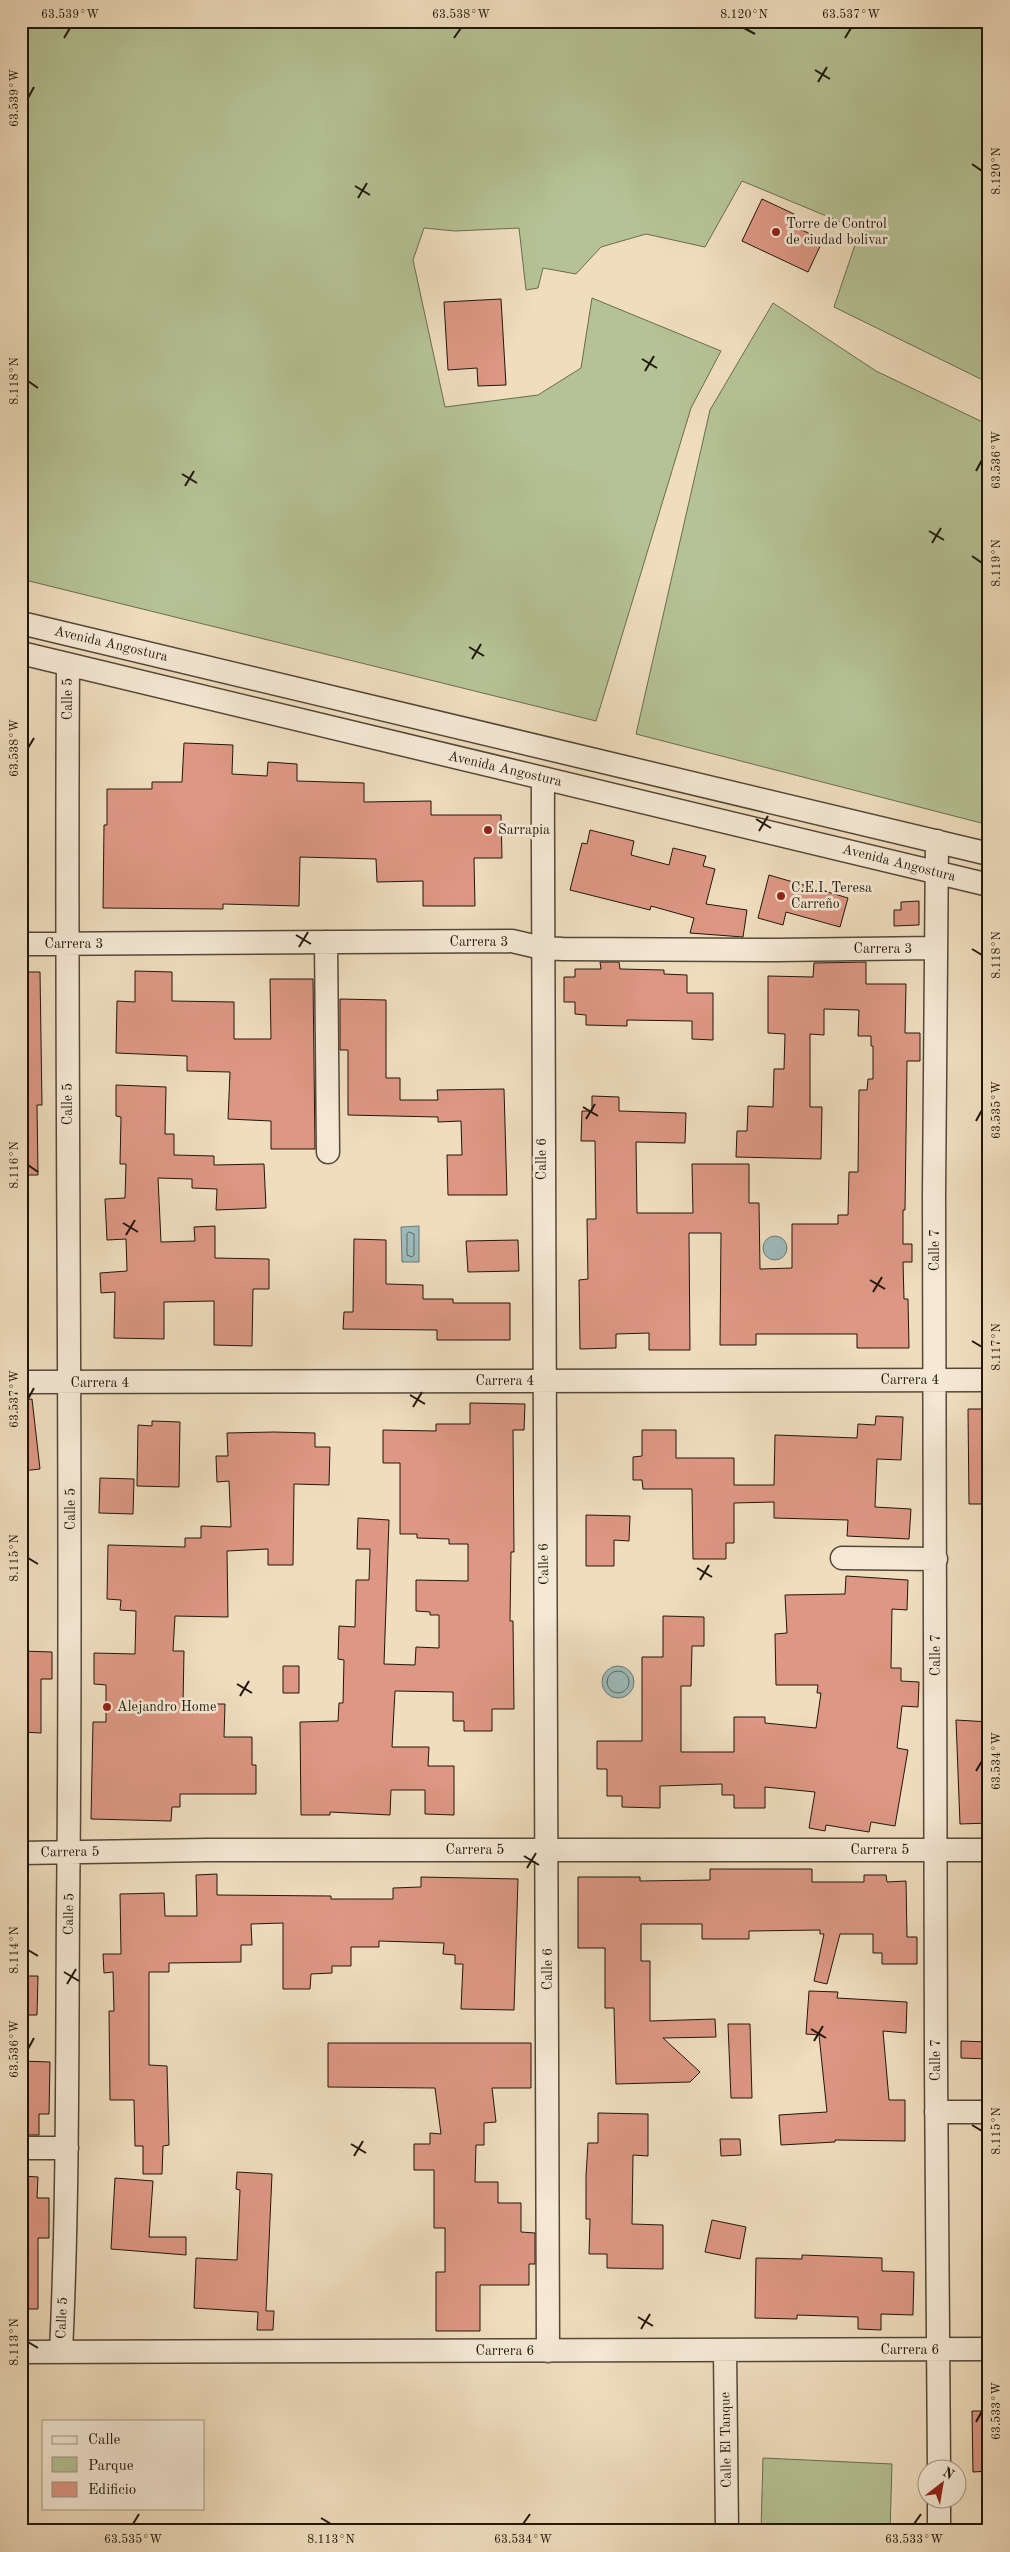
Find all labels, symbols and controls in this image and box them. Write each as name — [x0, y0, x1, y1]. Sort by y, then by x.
text: 63.539°W — [41, 8, 99, 21]
text: 63.538°W — [432, 8, 490, 21]
text: 63.537°W — [822, 8, 880, 21]
text: 8.120°N — [720, 9, 768, 21]
text: 63.539°W — [8, 69, 21, 127]
text: 8.120°N — [991, 147, 1003, 195]
place label: Torre de Control de ciudad bolivar — [786, 217, 888, 247]
marker: Torre de Control de ciudad bolivar — [770, 226, 782, 238]
text: 8.118°N — [9, 357, 21, 405]
text: 63.536°W — [990, 431, 1003, 489]
text: 8.119°N — [991, 539, 1003, 587]
street label: Avenida Angostura — [53, 624, 169, 664]
street label: Calle 5 — [61, 678, 75, 720]
text: 63.538°W — [8, 719, 21, 777]
street label: Avenida Angostura — [447, 749, 563, 789]
place label: Sarrapia — [498, 823, 550, 837]
marker: Sarrapia — [482, 824, 494, 836]
street label: Avenida Angostura — [841, 842, 957, 884]
place label: C.E.I. Teresa Carreño — [791, 881, 872, 911]
marker: C.E.I. Teresa Carreño — [775, 890, 787, 902]
text: 8.118°N — [991, 931, 1003, 979]
street label: Carrera 3 — [450, 935, 508, 949]
street label: Carrera 3 — [45, 937, 103, 951]
street label: Carrera 3 — [854, 942, 912, 956]
text: 63.535°W — [990, 1081, 1003, 1139]
street label: Calle 5 — [61, 1083, 75, 1125]
street label: Calle 6 — [535, 1138, 549, 1180]
text: 8.116°N — [9, 1141, 21, 1189]
street label: Calle 7 — [928, 1229, 942, 1271]
text: 8.117°N — [991, 1323, 1003, 1371]
text: 63.537°W — [8, 1370, 21, 1428]
street label: Carrera 4 — [881, 1373, 939, 1387]
street label: Carrera 4 — [476, 1374, 534, 1388]
street label: Carrera 4 — [71, 1376, 129, 1390]
street label: Calle 5 — [64, 1488, 78, 1530]
text: 8.115°N — [8, 1534, 21, 1582]
street label: Calle 6 — [537, 1543, 551, 1585]
street label: Calle 7 — [929, 1634, 943, 1676]
place label: Alejandro Home — [117, 1700, 216, 1714]
marker: Alejandro Home — [101, 1701, 113, 1713]
text: 63.534°W — [990, 1732, 1003, 1790]
street label: Carrera 5 — [446, 1843, 504, 1857]
street label: Carrera 5 — [851, 1843, 909, 1857]
street label: Carrera 5 — [40, 1844, 100, 1860]
street label: Calle 5 — [62, 1893, 76, 1935]
text: 8.114°N — [9, 1926, 21, 1974]
street label: Calle 6 — [541, 1948, 555, 1990]
text: 63.536°W — [8, 2020, 21, 2078]
street label: Calle 7 — [929, 2039, 943, 2081]
text: 8.115°N — [990, 2107, 1003, 2155]
street label: Calle 5 — [54, 2296, 70, 2340]
text: 8.113°N — [9, 2318, 21, 2366]
street label: Carrera 6 — [881, 2343, 939, 2357]
street label: Carrera 6 — [476, 2344, 534, 2358]
text: 63.533°W — [990, 2382, 1003, 2440]
street label: Calle El Tanque — [718, 2392, 734, 2488]
legend — [42, 2420, 205, 2510]
text: Calle — [88, 2433, 121, 2448]
text: Parque — [88, 2459, 134, 2474]
north arrow — [918, 2460, 968, 2510]
text: N — [940, 2465, 957, 2483]
text: Edificio — [88, 2483, 136, 2498]
text: 63.535°W — [104, 2533, 162, 2546]
text: 63.534°W — [494, 2533, 552, 2546]
text: 63.533°W — [885, 2533, 943, 2546]
text: 8.113°N — [307, 2534, 355, 2546]

